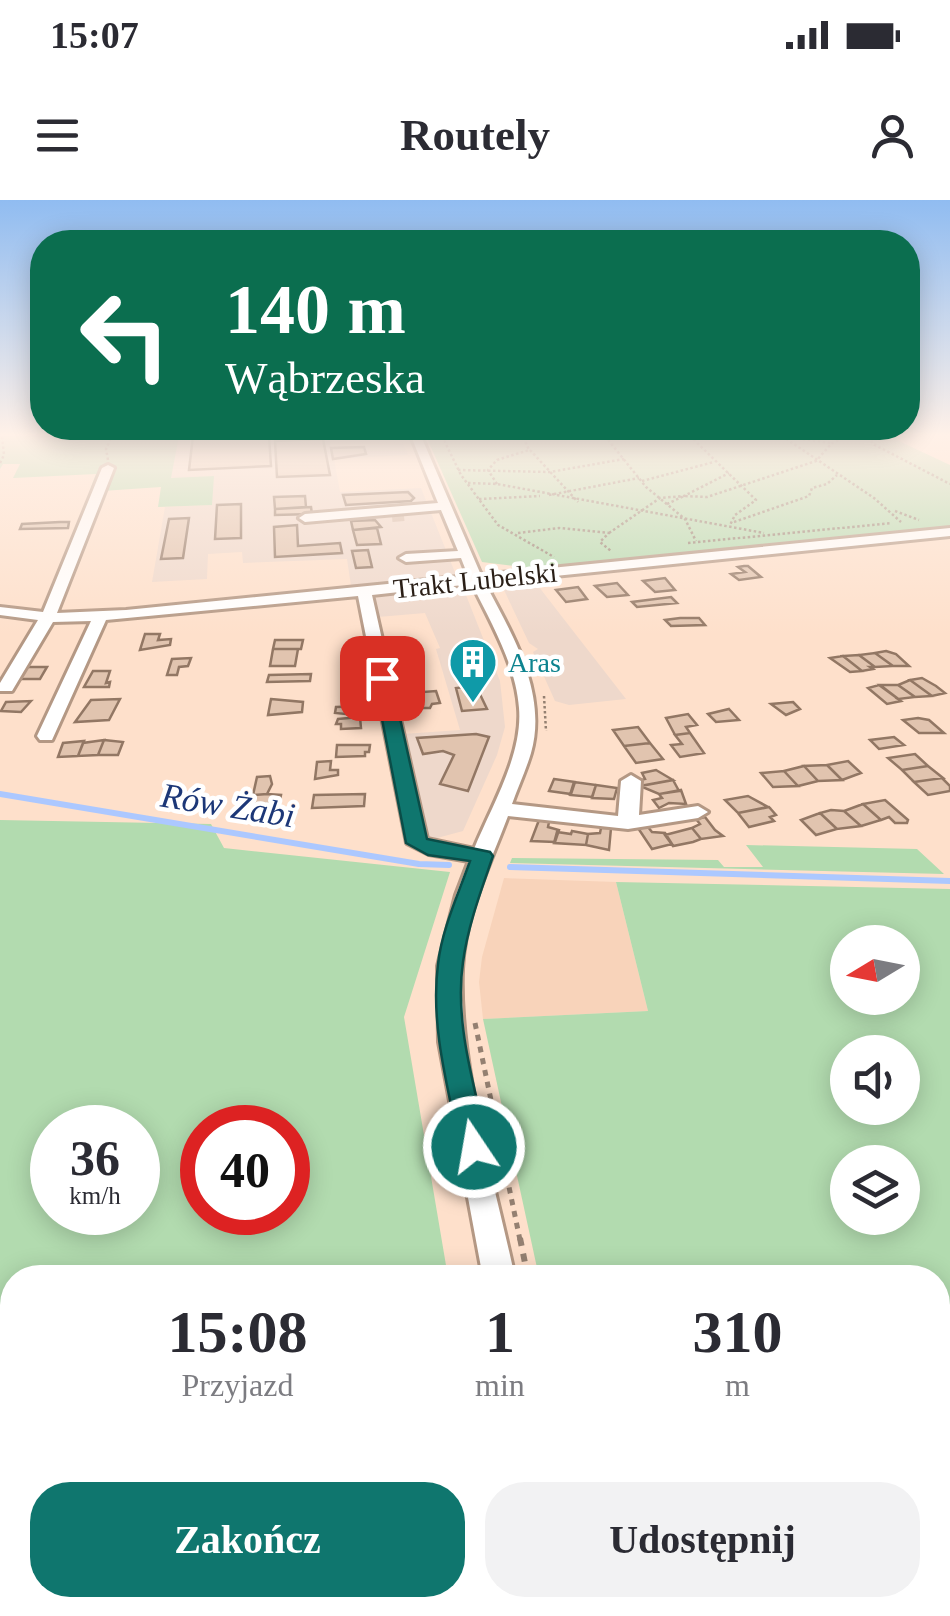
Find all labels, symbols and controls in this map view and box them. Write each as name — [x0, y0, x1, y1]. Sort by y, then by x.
text: 15:07 — [50, 14, 139, 56]
icon: menu — [30, 108, 85, 163]
icon: person — [865, 108, 920, 163]
text: Routely — [400, 110, 550, 160]
icon: left — [60, 270, 190, 400]
text: 140 m — [225, 271, 406, 348]
text: Wąbrzeska — [225, 353, 425, 403]
street label: Trakt Lubelski — [392, 556, 559, 605]
pin — [340, 636, 425, 721]
building icon: Aras — [447, 636, 499, 704]
place label: Aras — [508, 647, 561, 678]
icon: arrive — [355, 651, 410, 706]
water label: Rów Żabi — [157, 776, 298, 835]
north arrow — [830, 925, 920, 1015]
map controls — [830, 925, 920, 1235]
button: sound — [830, 1035, 920, 1125]
position arrow — [422, 1095, 526, 1199]
speed limit sign: 40 — [180, 1105, 310, 1235]
text: 36 — [70, 1130, 120, 1186]
button: layers — [830, 1145, 920, 1235]
text: km/h — [69, 1182, 121, 1209]
text: 15:08 — [168, 1299, 308, 1365]
text: 1 — [485, 1299, 515, 1365]
text: 310 — [692, 1299, 782, 1365]
text: Przyjazd — [182, 1367, 294, 1403]
text: min — [475, 1367, 525, 1403]
text: m — [725, 1367, 750, 1403]
button: Zakończ — [30, 1482, 465, 1597]
button: Udostępnij — [485, 1482, 920, 1597]

